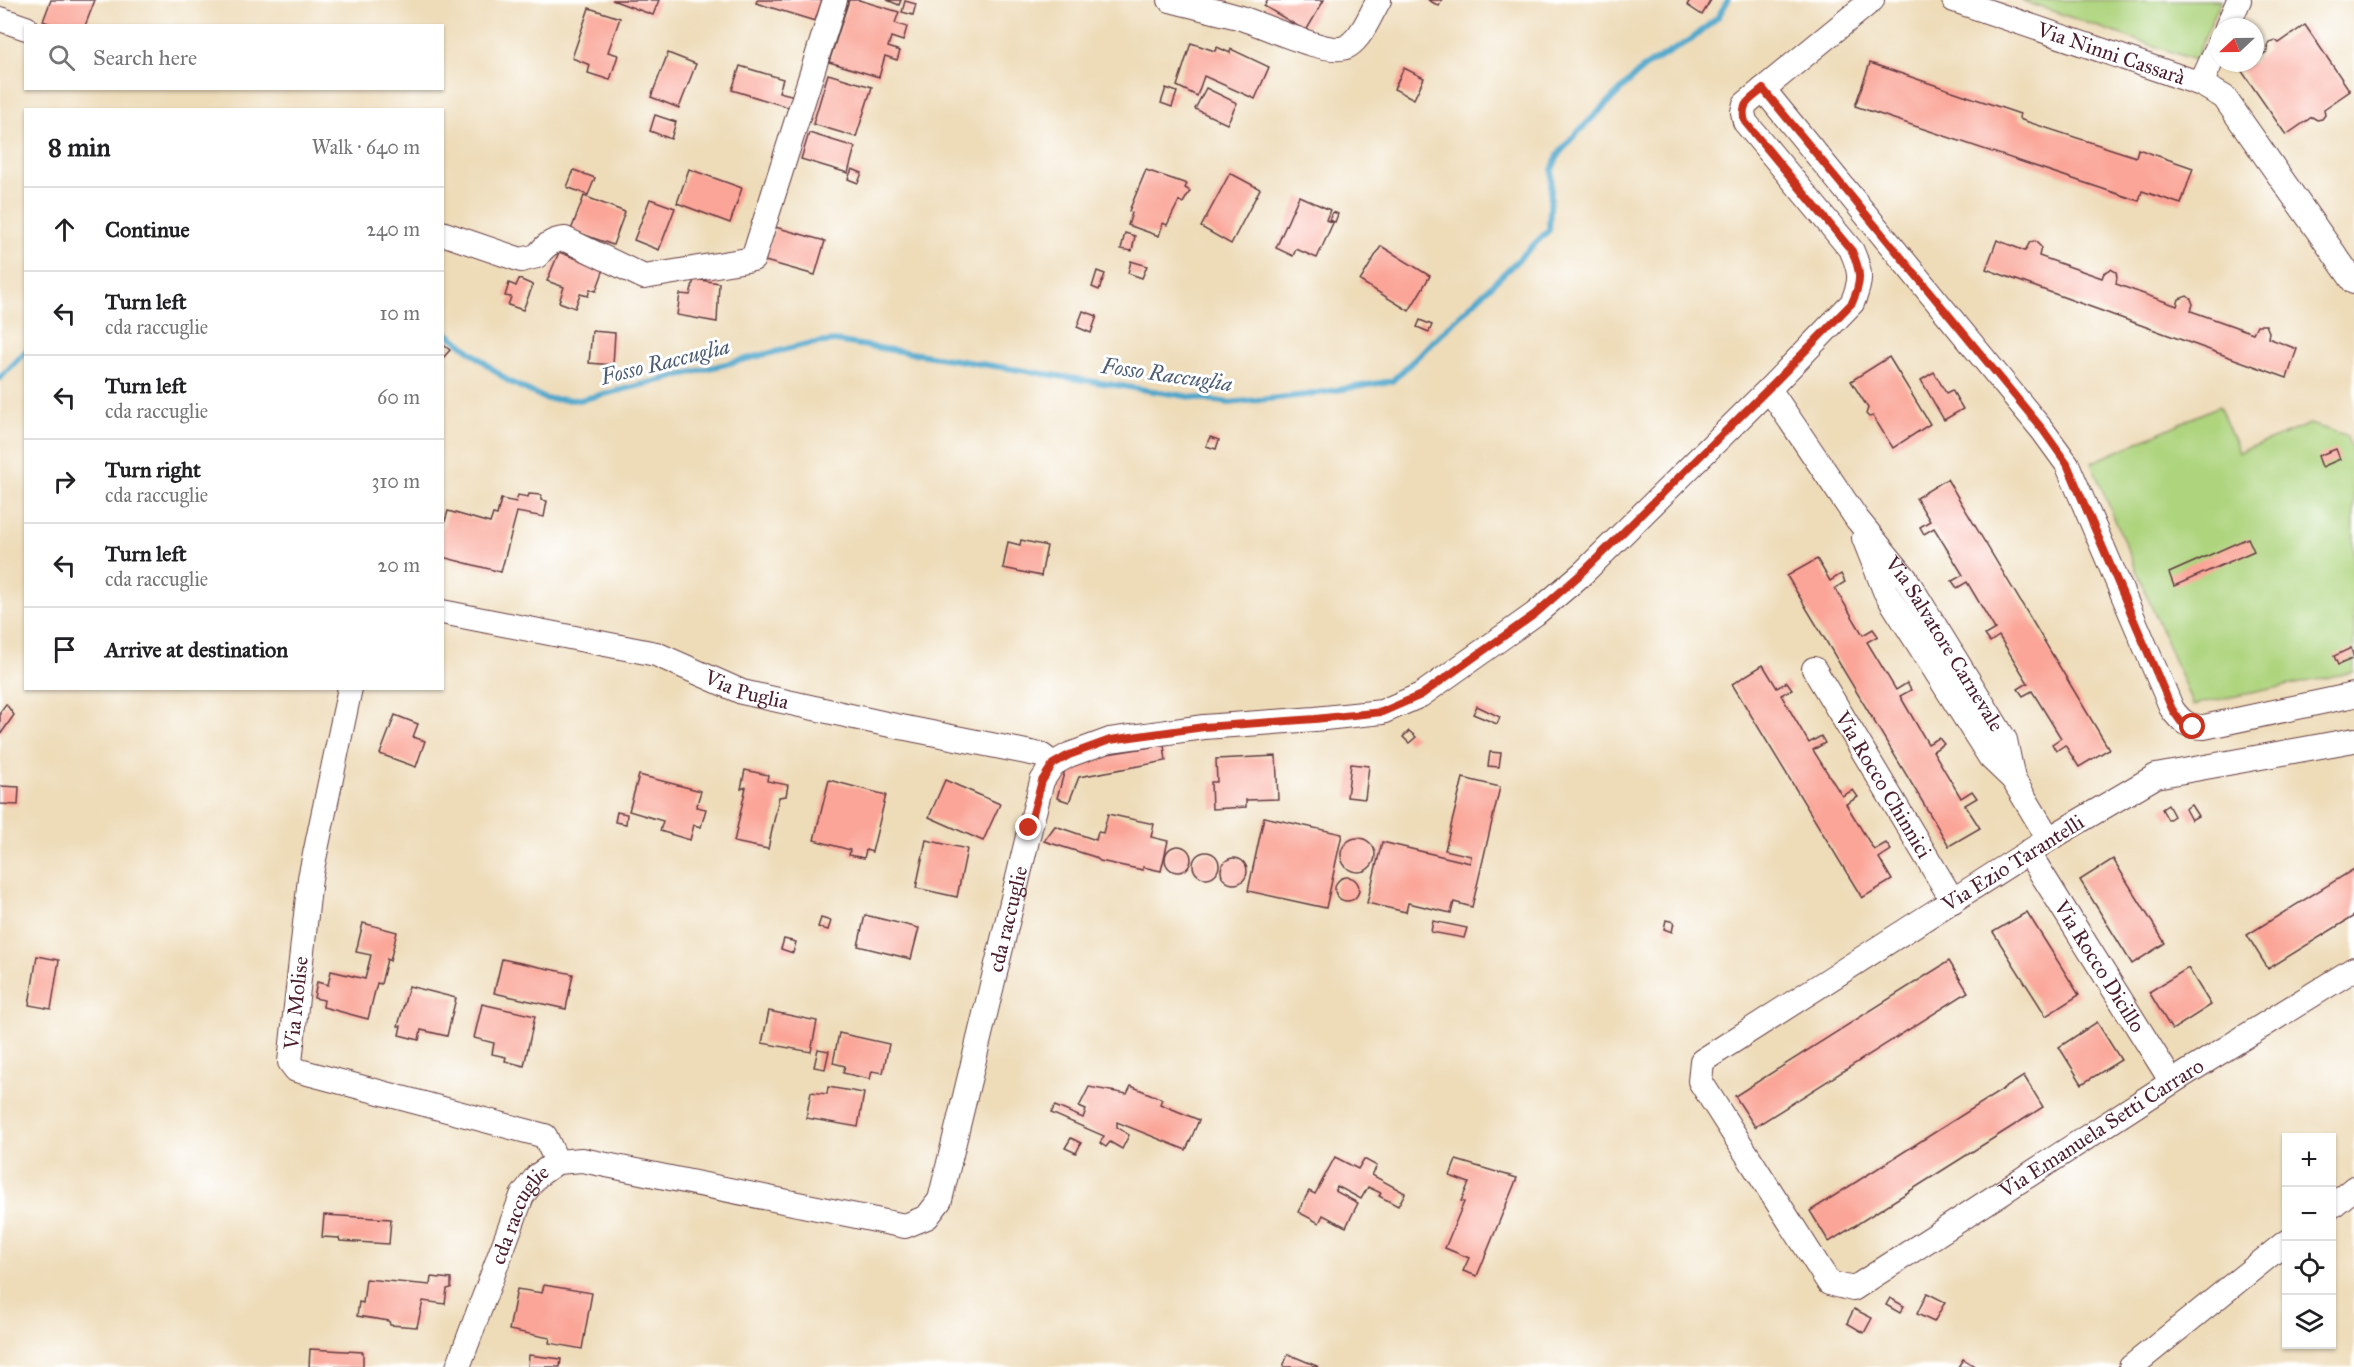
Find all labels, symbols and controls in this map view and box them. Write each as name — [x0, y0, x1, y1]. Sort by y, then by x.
street label: Via Ninni Cassarà — [2033, 16, 2189, 91]
north arrow — [2210, 18, 2264, 72]
search box — [24, 24, 444, 90]
icon: search — [45, 41, 78, 74]
text: Search here — [93, 44, 197, 71]
text: 8 min — [48, 131, 111, 163]
text: Walk · 640 m — [312, 135, 420, 159]
icon: ahead — [48, 213, 81, 246]
text: Continue — [105, 216, 190, 243]
text: 240 m — [366, 217, 420, 241]
text: Turn left — [105, 288, 187, 315]
icon: left — [48, 297, 81, 330]
text: 10 m — [379, 301, 420, 325]
text: cda raccuglie — [105, 315, 208, 339]
water label: Fosso Raccuglia — [597, 332, 732, 391]
water label: Fosso Raccuglia — [1099, 352, 1234, 397]
text: Turn left — [105, 372, 187, 399]
icon: left — [48, 381, 81, 414]
text: 60 m — [377, 385, 420, 409]
text: cda raccuglie — [105, 399, 208, 423]
text: Turn right — [105, 456, 201, 483]
icon: right — [48, 465, 81, 498]
text: 310 m — [371, 469, 420, 493]
text: cda raccuglie — [105, 483, 208, 507]
text: Turn left — [105, 540, 187, 567]
icon: left — [48, 549, 81, 582]
street label: Via Salvatore Carnevale — [1879, 550, 2010, 737]
text: 20 m — [377, 553, 420, 577]
text: cda raccuglie — [105, 567, 208, 591]
icon: arrive — [48, 633, 81, 666]
text: Arrive at destination — [105, 636, 288, 663]
street label: Via Puglia — [700, 664, 791, 715]
street label: Via Rocco Chinnici — [1829, 706, 1938, 863]
route start — [2179, 713, 2205, 739]
street label: Via Ezio Tarantelli — [1936, 809, 2089, 918]
route end — [1015, 814, 1041, 840]
street label: cda raccuglie — [983, 863, 1033, 975]
street label: Via Rocco Dicillo — [2048, 895, 2151, 1038]
street label: Via Molise — [278, 955, 314, 1052]
street label: Via Emanuela Setti Carraro — [1994, 1052, 2209, 1204]
map controls — [2282, 1133, 2336, 1349]
button: + — [2282, 1133, 2336, 1187]
street label: cda raccuglie — [485, 1159, 554, 1268]
button: − — [2282, 1187, 2336, 1241]
button: locate — [2282, 1241, 2336, 1295]
button: layers — [2282, 1295, 2336, 1349]

